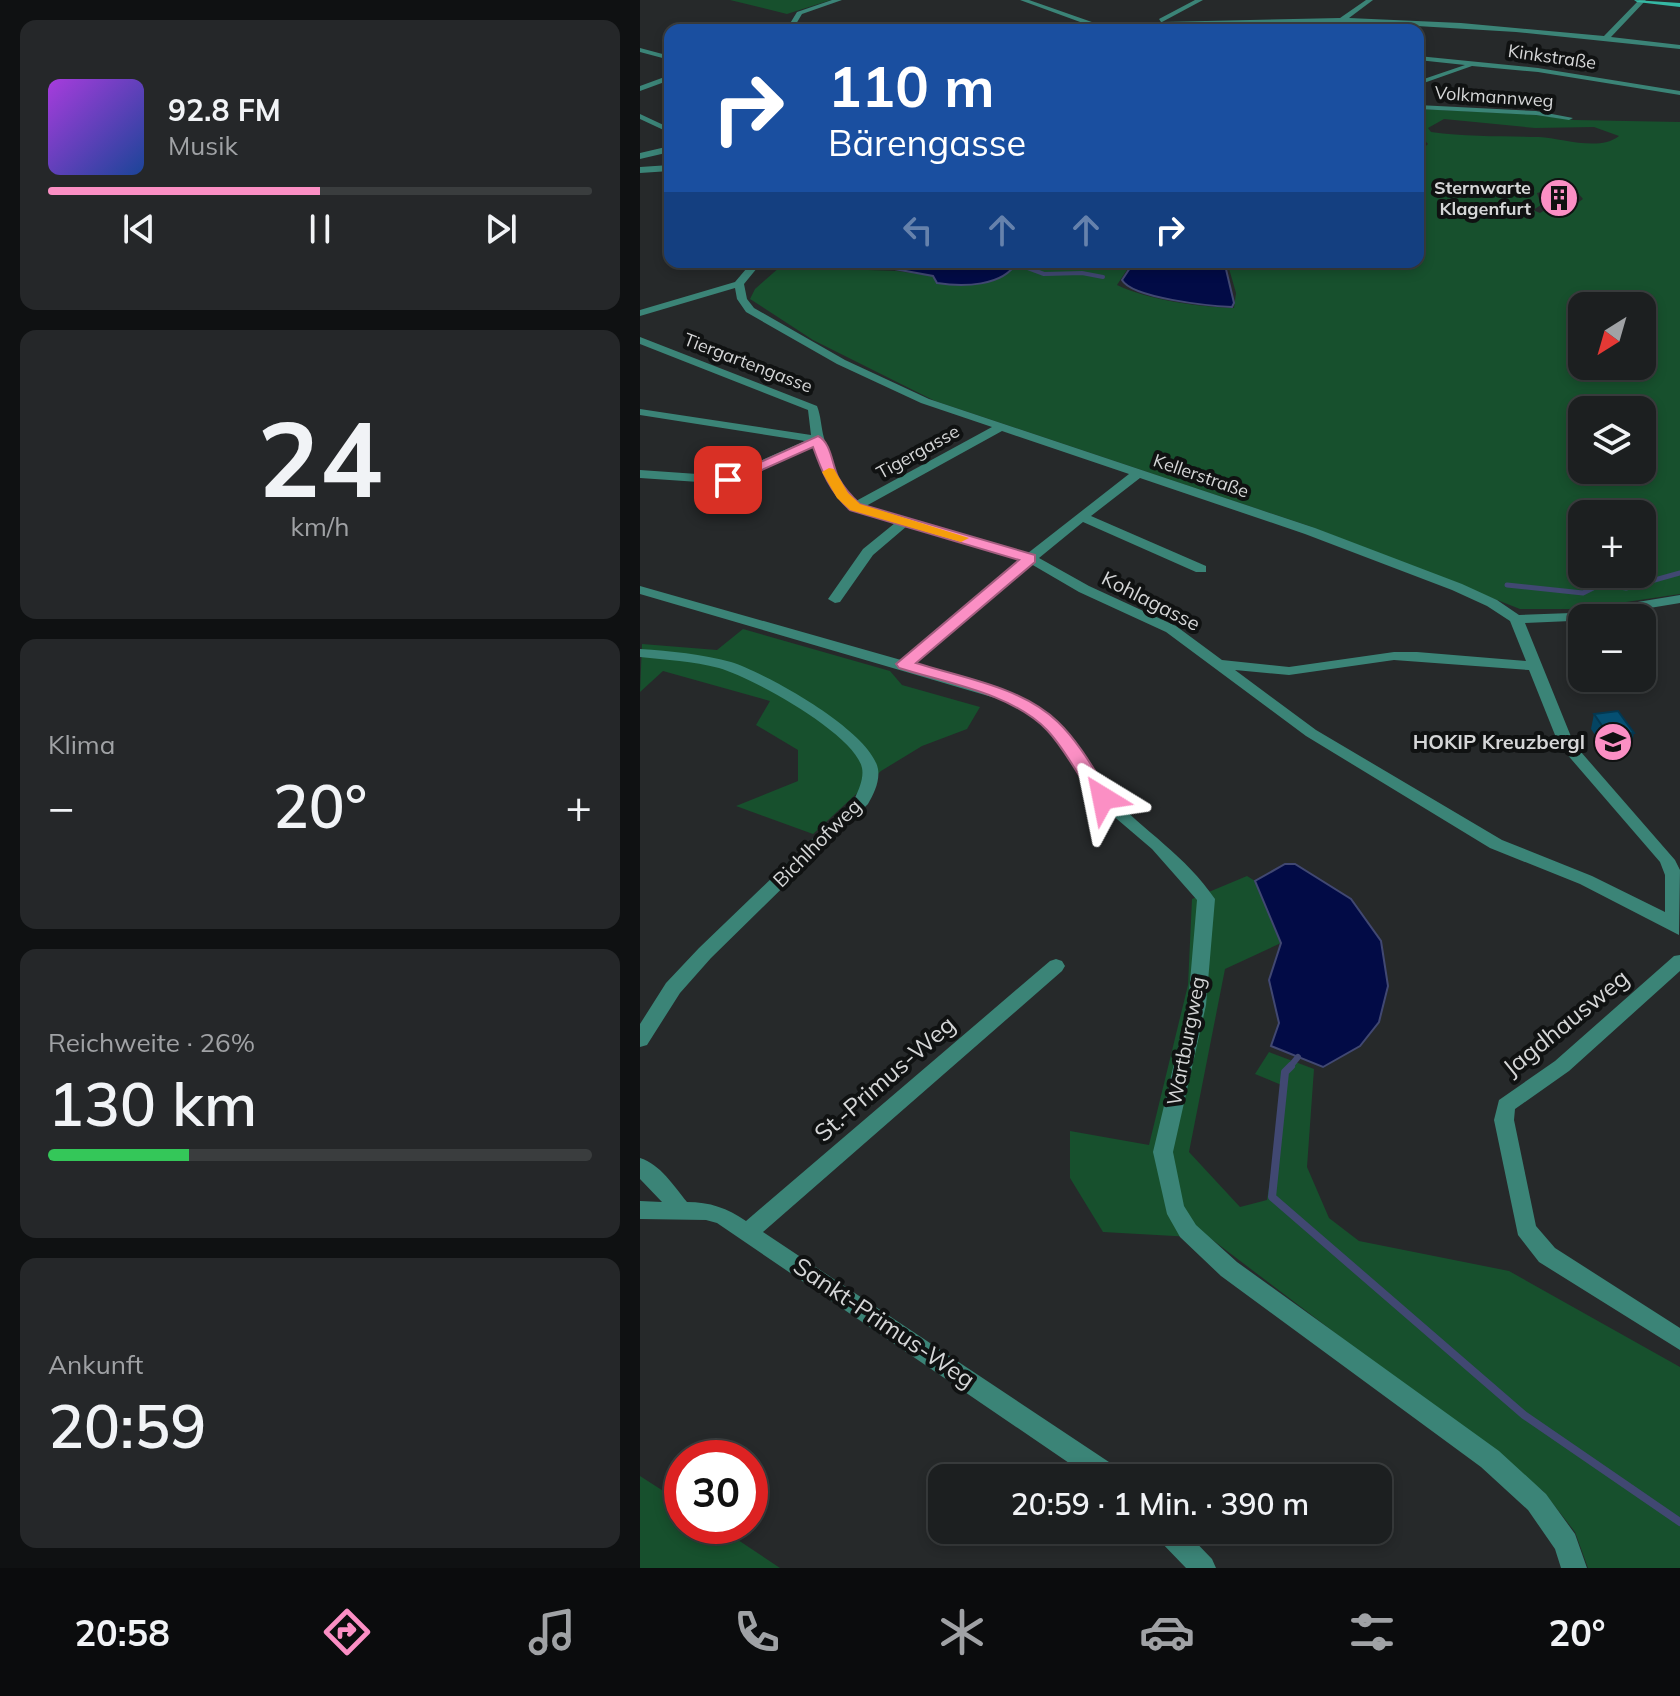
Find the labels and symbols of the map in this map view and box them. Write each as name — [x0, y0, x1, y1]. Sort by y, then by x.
street label: Kinkstraße — [1506, 39, 1598, 74]
street label: Volkmannweg — [1434, 81, 1554, 112]
place label: Sternwarte Klagenfurt — [1434, 176, 1531, 220]
building icon: Sternwarte Klagenfurt — [1538, 177, 1580, 219]
north arrow — [1568, 292, 1656, 380]
street label: Tiergartengasse — [681, 327, 816, 398]
street label: Tigergasse — [872, 419, 963, 484]
pin — [694, 446, 762, 514]
street label: Kellerstraße — [1150, 448, 1252, 503]
street label: Kohlagasse — [1098, 565, 1205, 636]
school or university icon: HOKIP Kreuzbergl — [1592, 721, 1634, 763]
place label: HOKIP Kreuzbergl — [1413, 729, 1585, 754]
position arrow — [1061, 756, 1145, 840]
street label: Bichlhofweg — [767, 793, 866, 892]
street label: Jagdhausweg — [1496, 962, 1634, 1082]
street label: Wartburgweg — [1161, 974, 1210, 1107]
street label: St.-Primus-Weg — [808, 1009, 961, 1148]
street label: Sankt-Primus-Weg — [788, 1250, 981, 1394]
speed limit sign: 30 — [664, 1440, 768, 1544]

